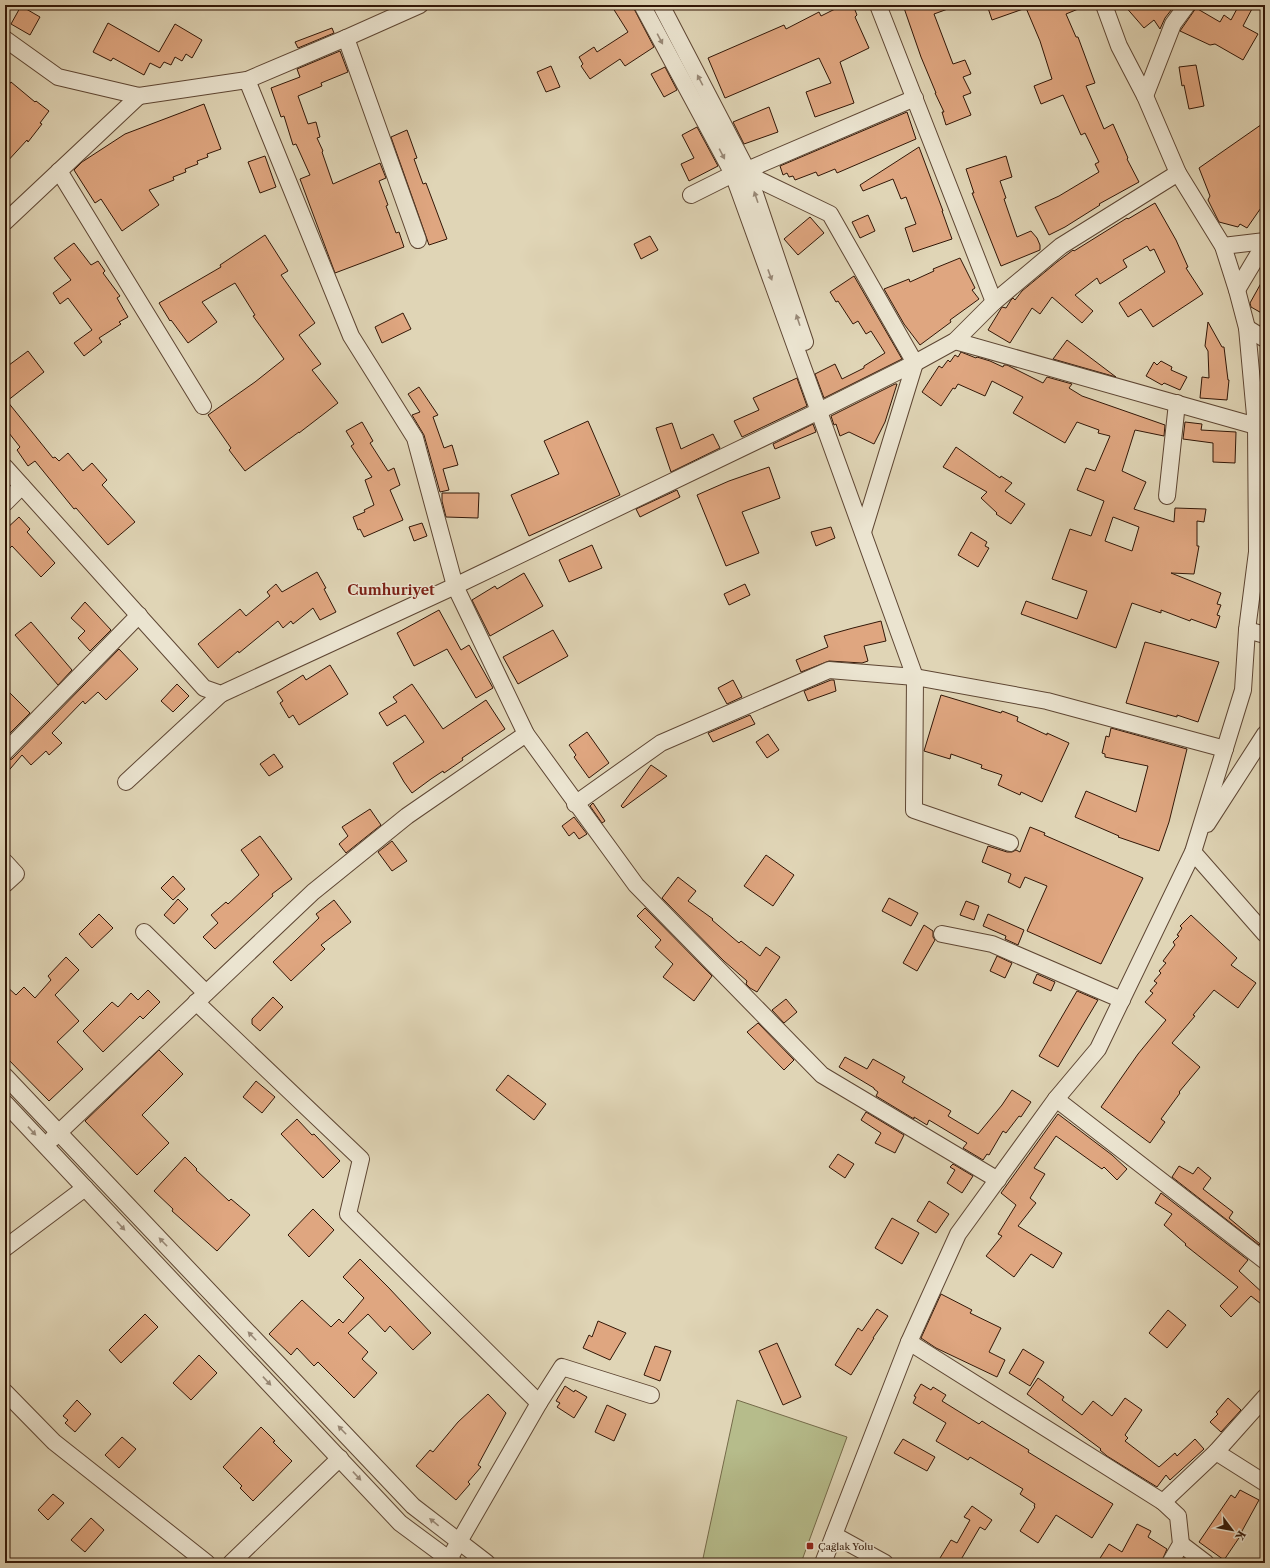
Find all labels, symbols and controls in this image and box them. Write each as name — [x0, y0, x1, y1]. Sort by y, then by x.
one-way arrow — [657, 33, 664, 45]
one-way arrow — [696, 74, 703, 86]
one-way arrow — [719, 148, 726, 159]
one-way arrow — [753, 191, 759, 203]
one-way arrow — [767, 269, 773, 281]
one-way arrow — [795, 314, 801, 326]
district label: Cumhuriyet — [347, 581, 435, 599]
one-way arrow — [27, 1126, 37, 1136]
one-way arrow — [116, 1221, 125, 1230]
one-way arrow — [158, 1237, 168, 1247]
one-way arrow — [248, 1331, 257, 1341]
one-way arrow — [263, 1376, 272, 1387]
one-way arrow — [337, 1425, 347, 1435]
one-way arrow — [352, 1471, 361, 1481]
north arrow — [1212, 1510, 1252, 1550]
one-way arrow — [428, 1518, 439, 1527]
text: K — [1232, 1528, 1249, 1544]
place label: Çağlak Yolu — [818, 1540, 874, 1553]
marker: Çağlak Yolu — [805, 1541, 815, 1551]

